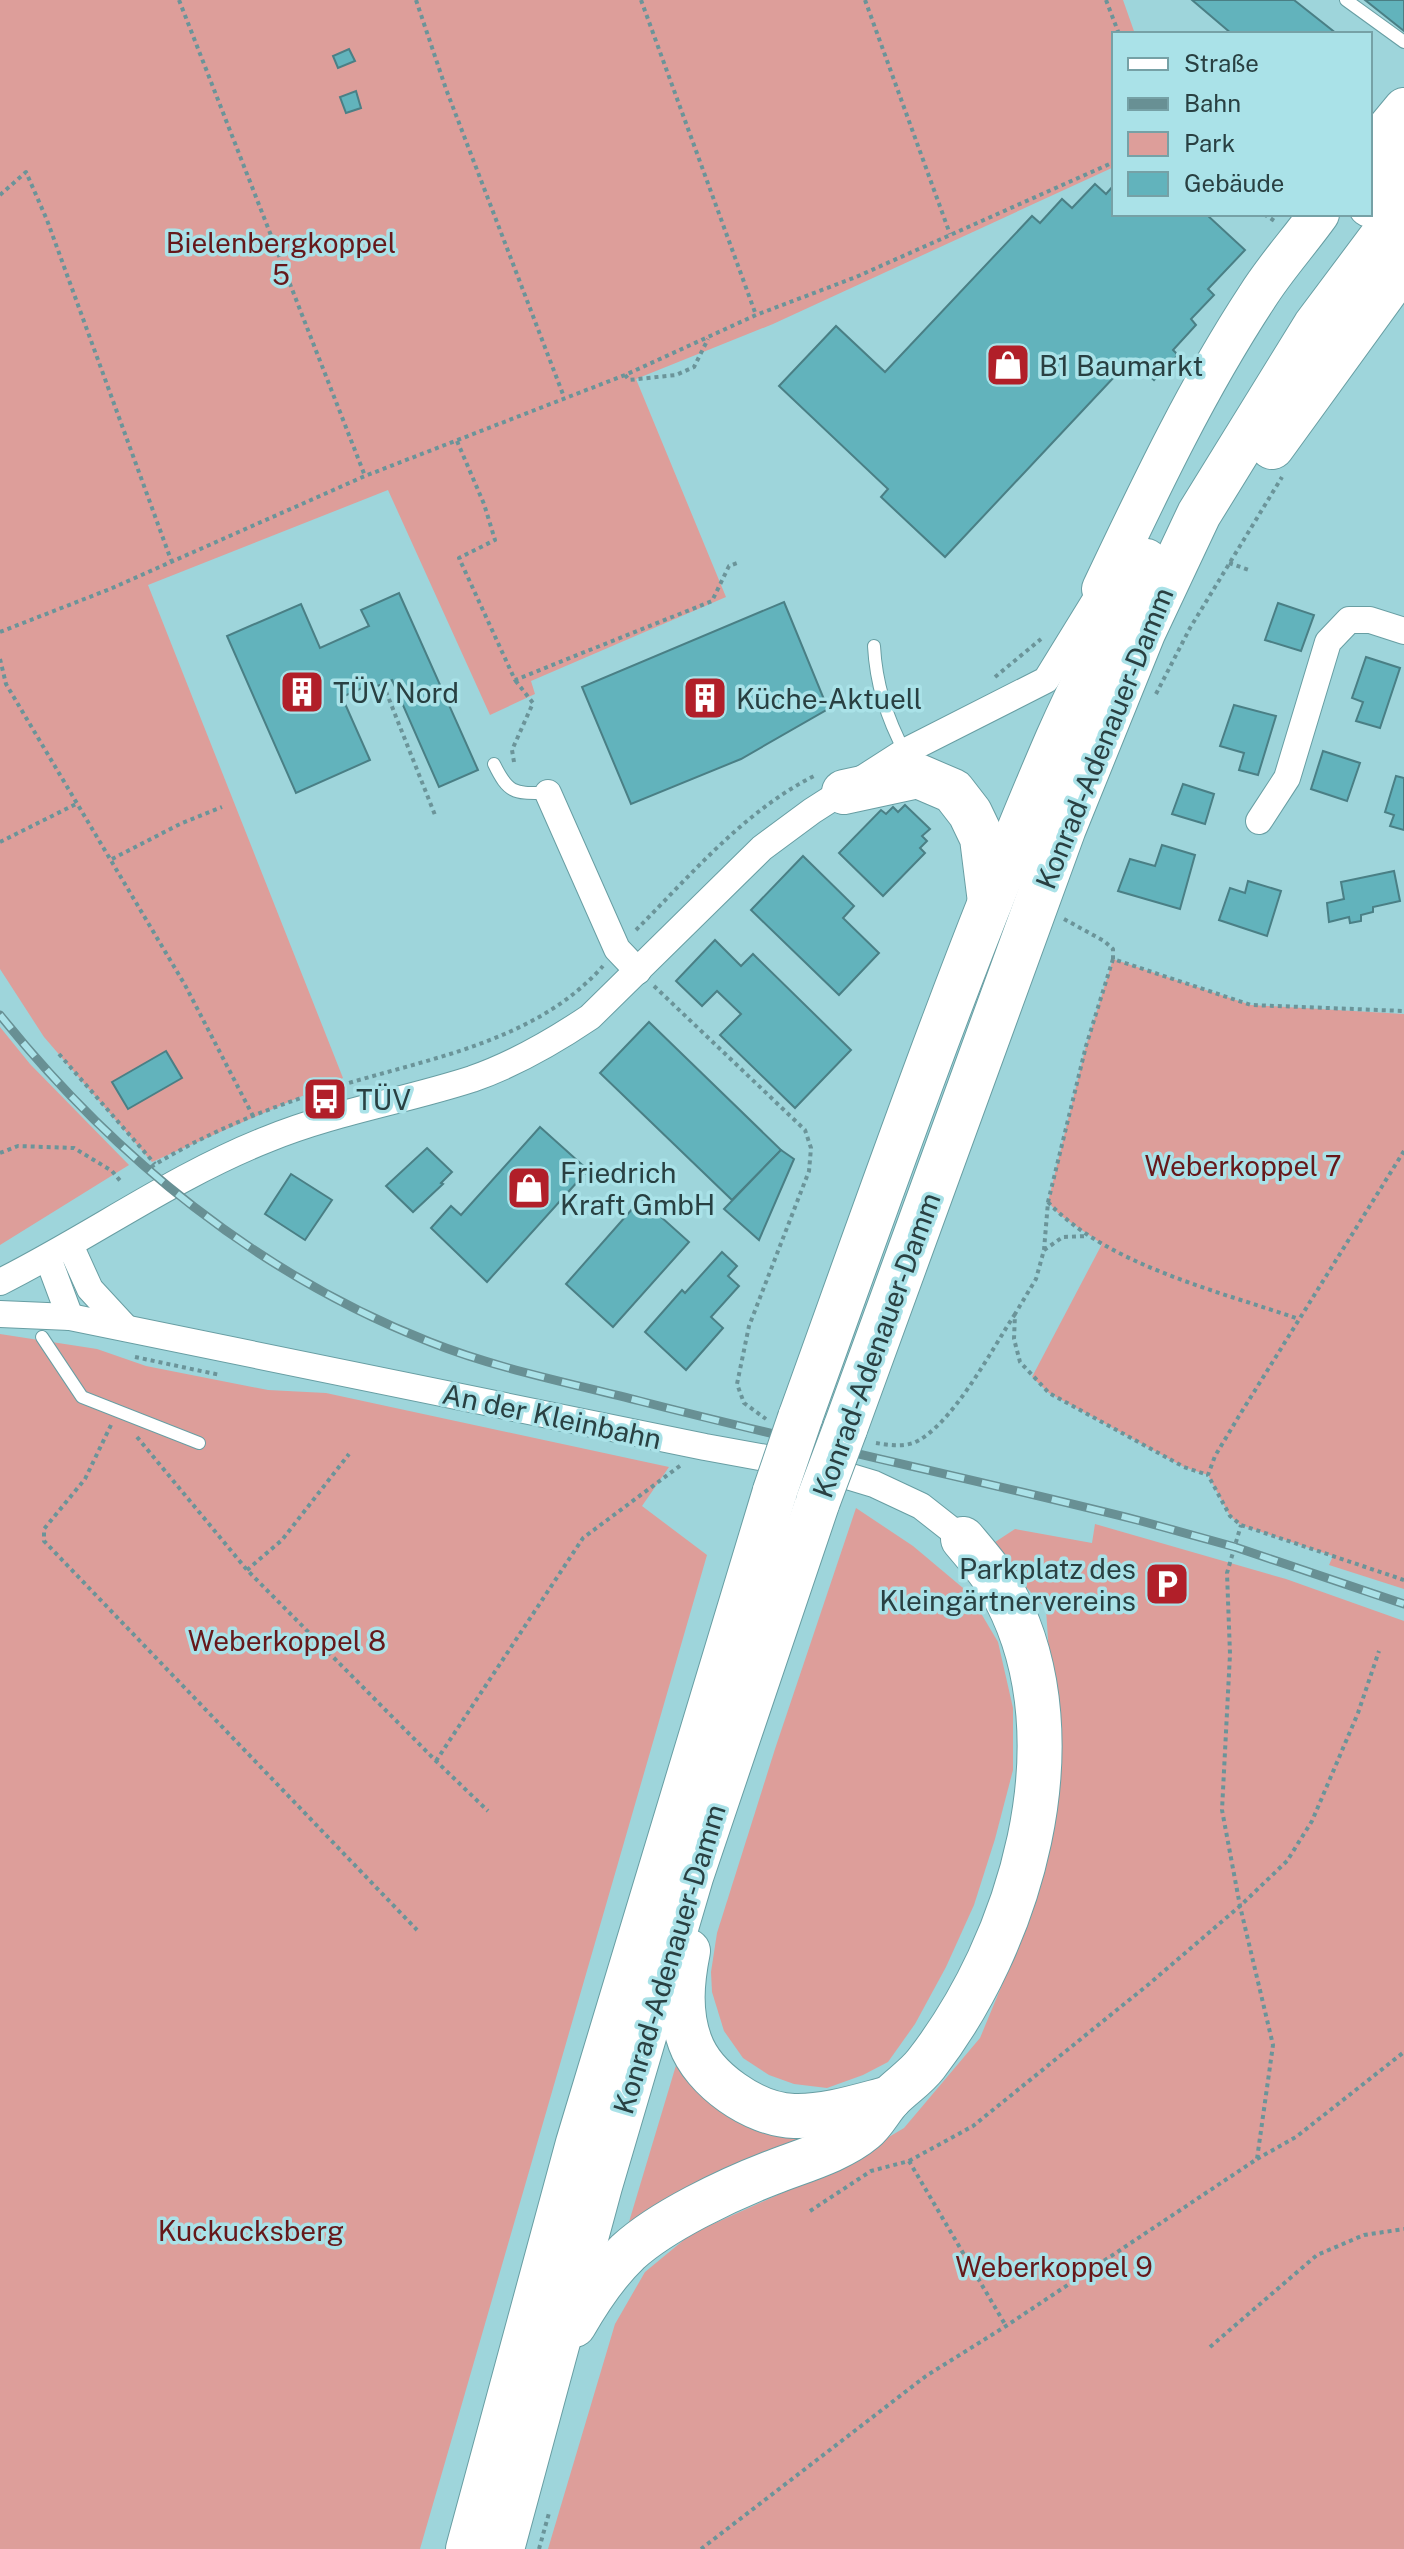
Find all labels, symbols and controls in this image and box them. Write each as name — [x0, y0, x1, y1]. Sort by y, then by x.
legend — [1112, 32, 1372, 216]
text: Straße — [1184, 49, 1259, 77]
text: Bahn — [1184, 89, 1241, 117]
text: Park — [1184, 129, 1235, 157]
text: Gebäude — [1184, 169, 1284, 197]
park label: Bielenbergkoppel 5 — [166, 226, 396, 291]
shop icon: B1 Baumarkt — [984, 341, 1032, 389]
place label: B1 Baumarkt — [1039, 349, 1203, 382]
street label: Konrad-Adenauer-Damm — [1028, 583, 1180, 893]
building icon: TÜV Nord — [278, 668, 326, 716]
building icon: Küche-Aktuell — [681, 674, 729, 722]
place label: TÜV Nord — [333, 676, 459, 709]
place label: Küche-Aktuell — [736, 682, 922, 715]
bus stop icon: TÜV — [301, 1075, 349, 1123]
place label: TÜV — [356, 1083, 411, 1116]
park label: Weberkoppel 7 — [1144, 1149, 1342, 1182]
place label: Friedrich Kraft GmbH — [560, 1156, 715, 1221]
shop icon: Friedrich Kraft GmbH — [505, 1164, 553, 1212]
street label: Konrad-Adenauer-Damm — [805, 1188, 947, 1502]
street label: An der Kleinbahn — [439, 1377, 665, 1455]
place label: Parkplatz des Kleingärtnervereins — [879, 1552, 1136, 1617]
parking icon: Parkplatz des Kleingärtnervereins — [1143, 1560, 1191, 1608]
park label: Weberkoppel 8 — [188, 1624, 386, 1657]
street label: Konrad-Adenauer-Damm — [606, 1800, 732, 2118]
park label: Kuckucksberg — [158, 2214, 344, 2247]
park label: Weberkoppel 9 — [955, 2250, 1153, 2283]

